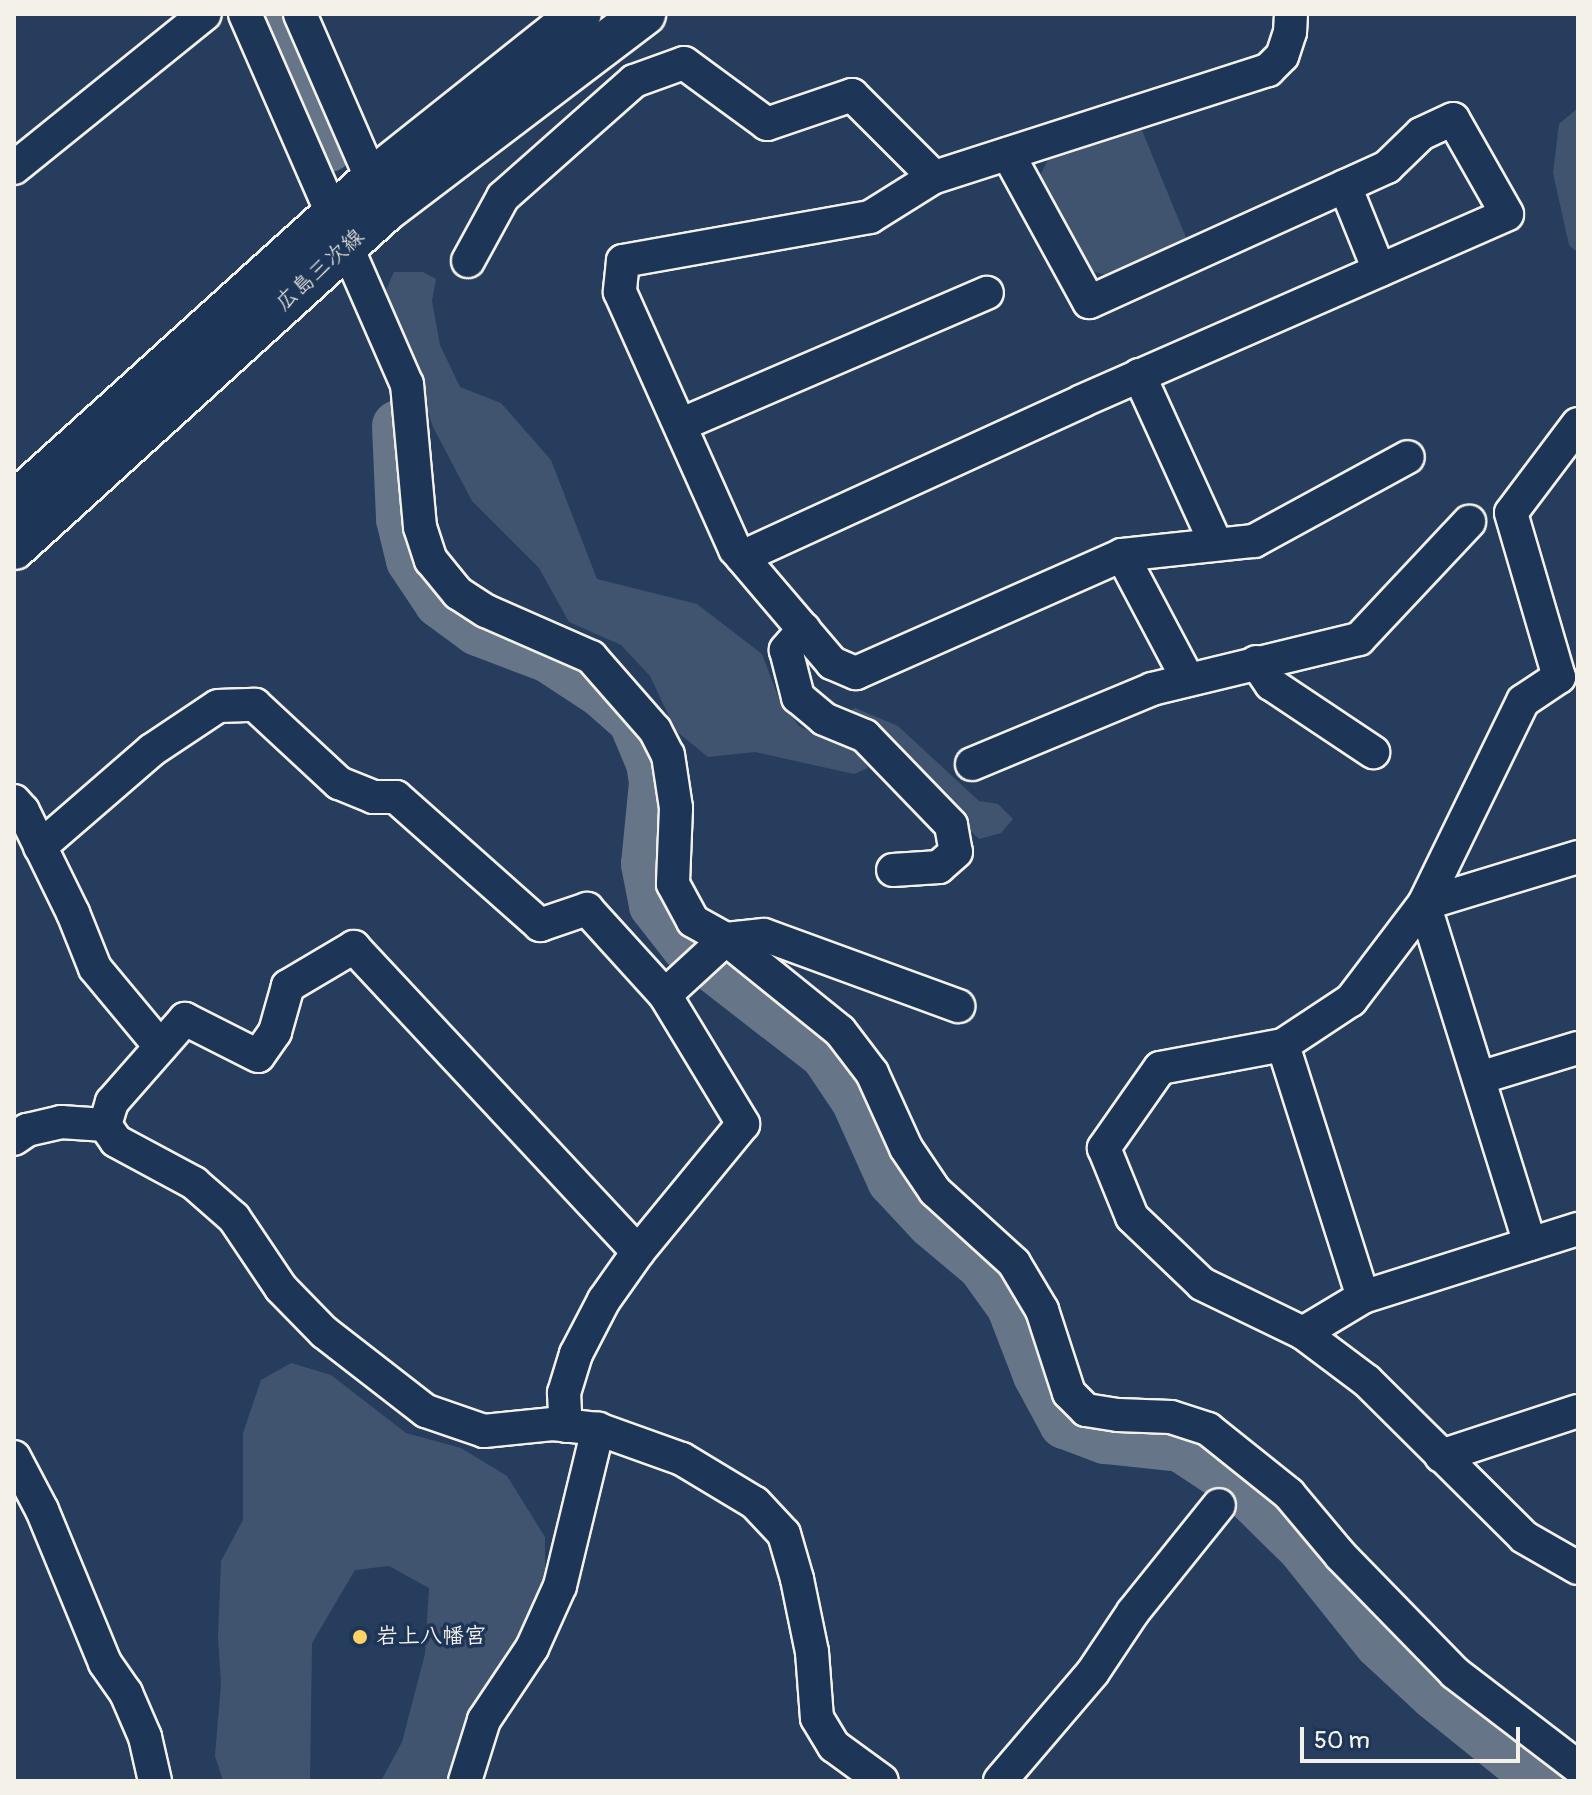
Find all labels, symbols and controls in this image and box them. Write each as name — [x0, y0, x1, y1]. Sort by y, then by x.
street label: 広島三次線 — [270, 223, 370, 317]
place label: 岩上八幡宮 — [376, 1624, 486, 1650]
marker: 岩上八幡宮 — [351, 1628, 369, 1646]
scale bar — [1304, 1711, 1524, 1761]
text: 50 m — [1314, 1726, 1370, 1755]

